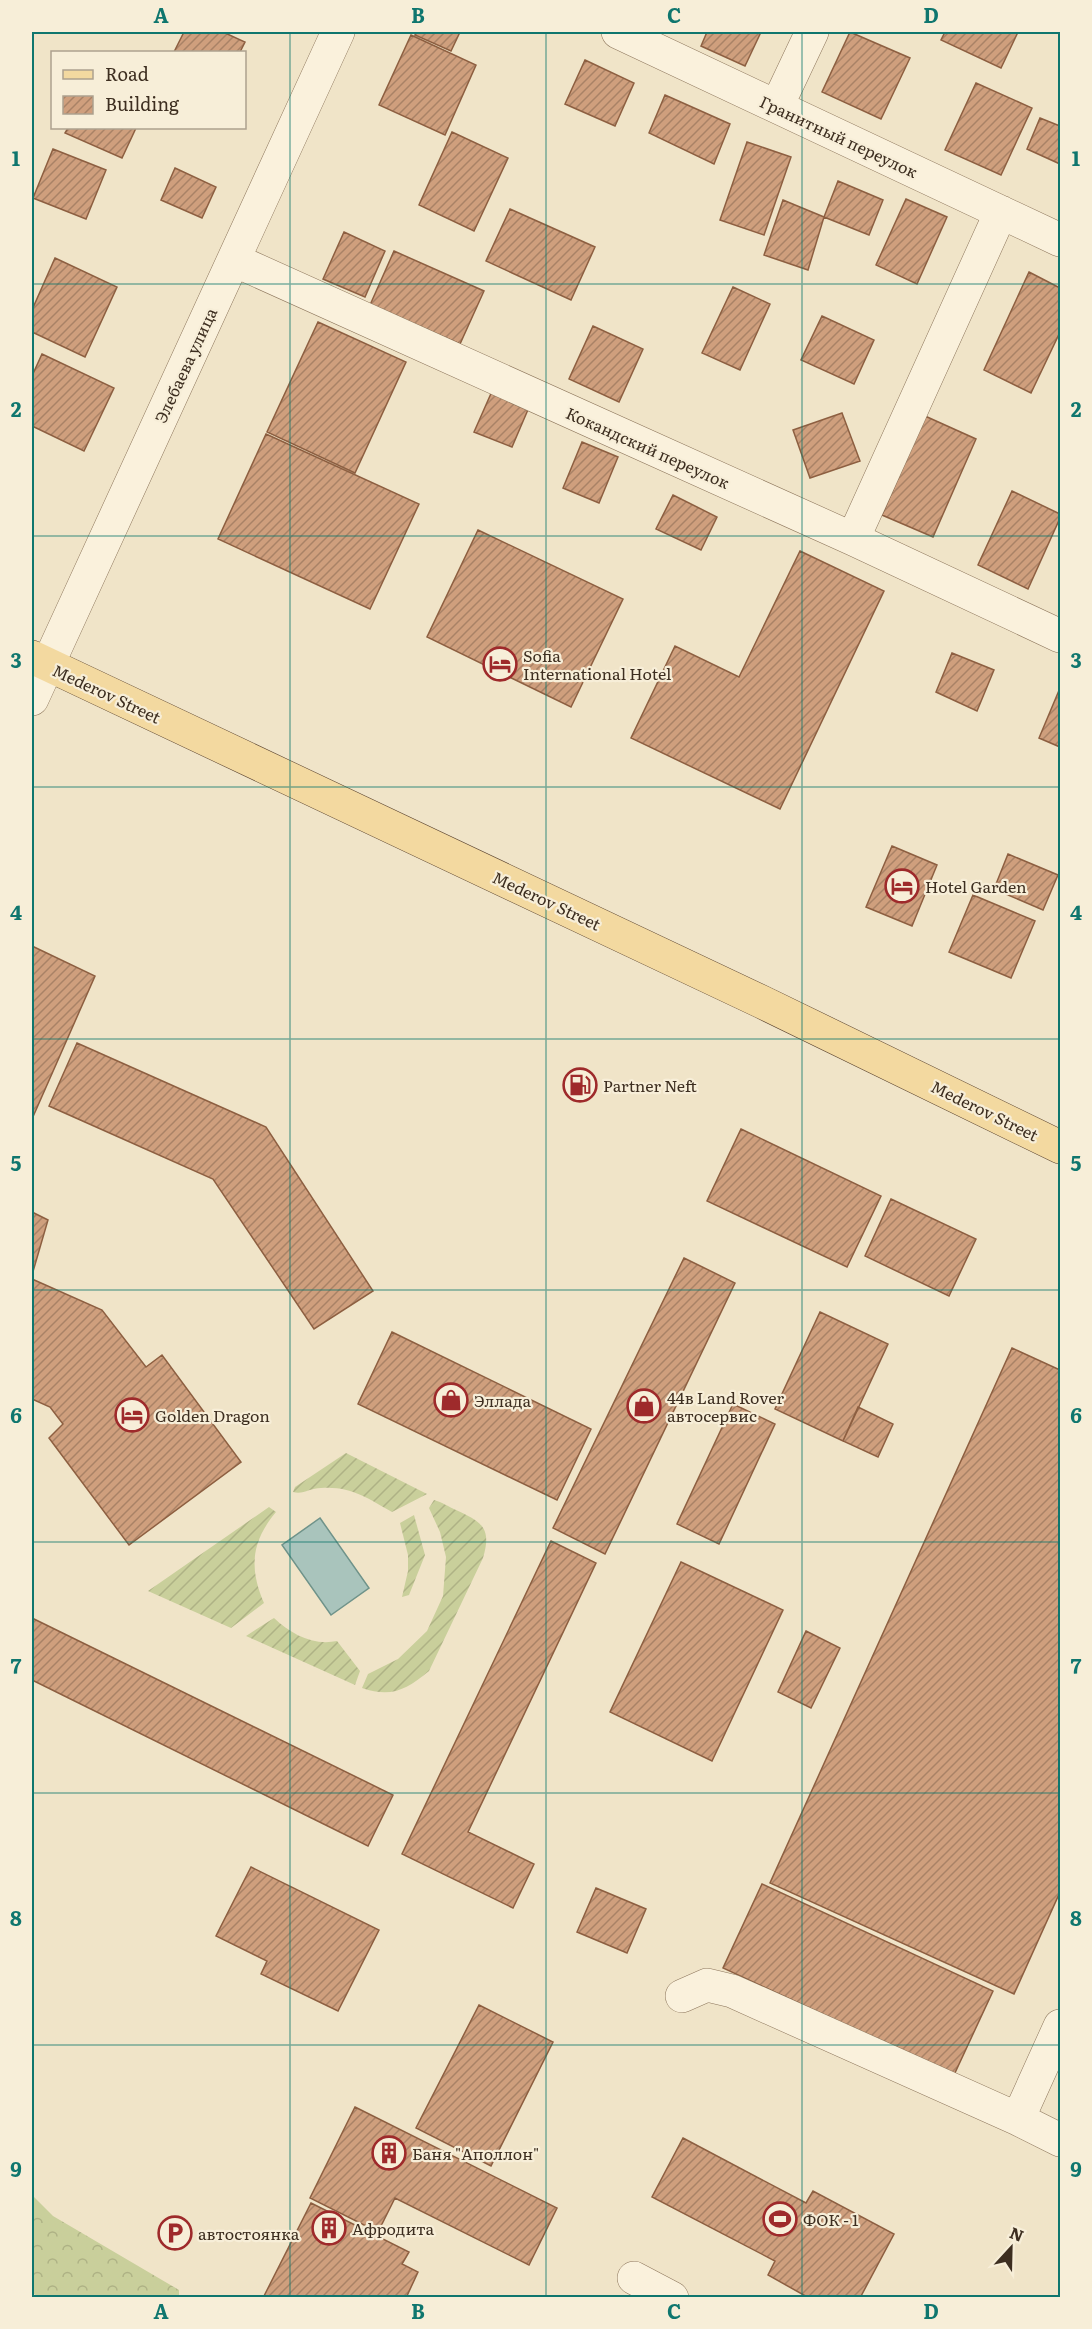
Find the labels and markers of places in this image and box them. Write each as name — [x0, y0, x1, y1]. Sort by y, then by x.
place label: Sofia International Hotel — [523, 643, 671, 685]
hotel icon: Sofia International Hotel — [482, 646, 518, 682]
hotel icon: Hotel Garden — [884, 868, 920, 904]
place label: Hotel Garden — [925, 874, 1027, 898]
fuel station icon: Partner Neft — [562, 1067, 598, 1103]
place label: Partner Neft — [603, 1073, 697, 1097]
shop icon: Эллада — [433, 1382, 469, 1418]
place label: 44в Land Rover автосервис — [667, 1385, 784, 1427]
place label: Эллада — [474, 1388, 531, 1412]
shop icon: 44в Land Rover автосервис — [626, 1388, 662, 1424]
hotel icon: Golden Dragon — [114, 1397, 150, 1433]
place label: Golden Dragon — [155, 1403, 270, 1427]
building icon: Баня "Аполлон" — [371, 2135, 407, 2171]
place label: Баня "Аполлон" — [412, 2141, 539, 2165]
sports icon: ФОК - 1 — [762, 2201, 798, 2237]
place label: ФОК - 1 — [803, 2207, 859, 2231]
building icon: Афродита — [311, 2210, 347, 2246]
parking icon: автостоянка — [157, 2215, 193, 2251]
place label: Афродита — [352, 2216, 435, 2240]
place label: автостоянка — [198, 2221, 300, 2245]

